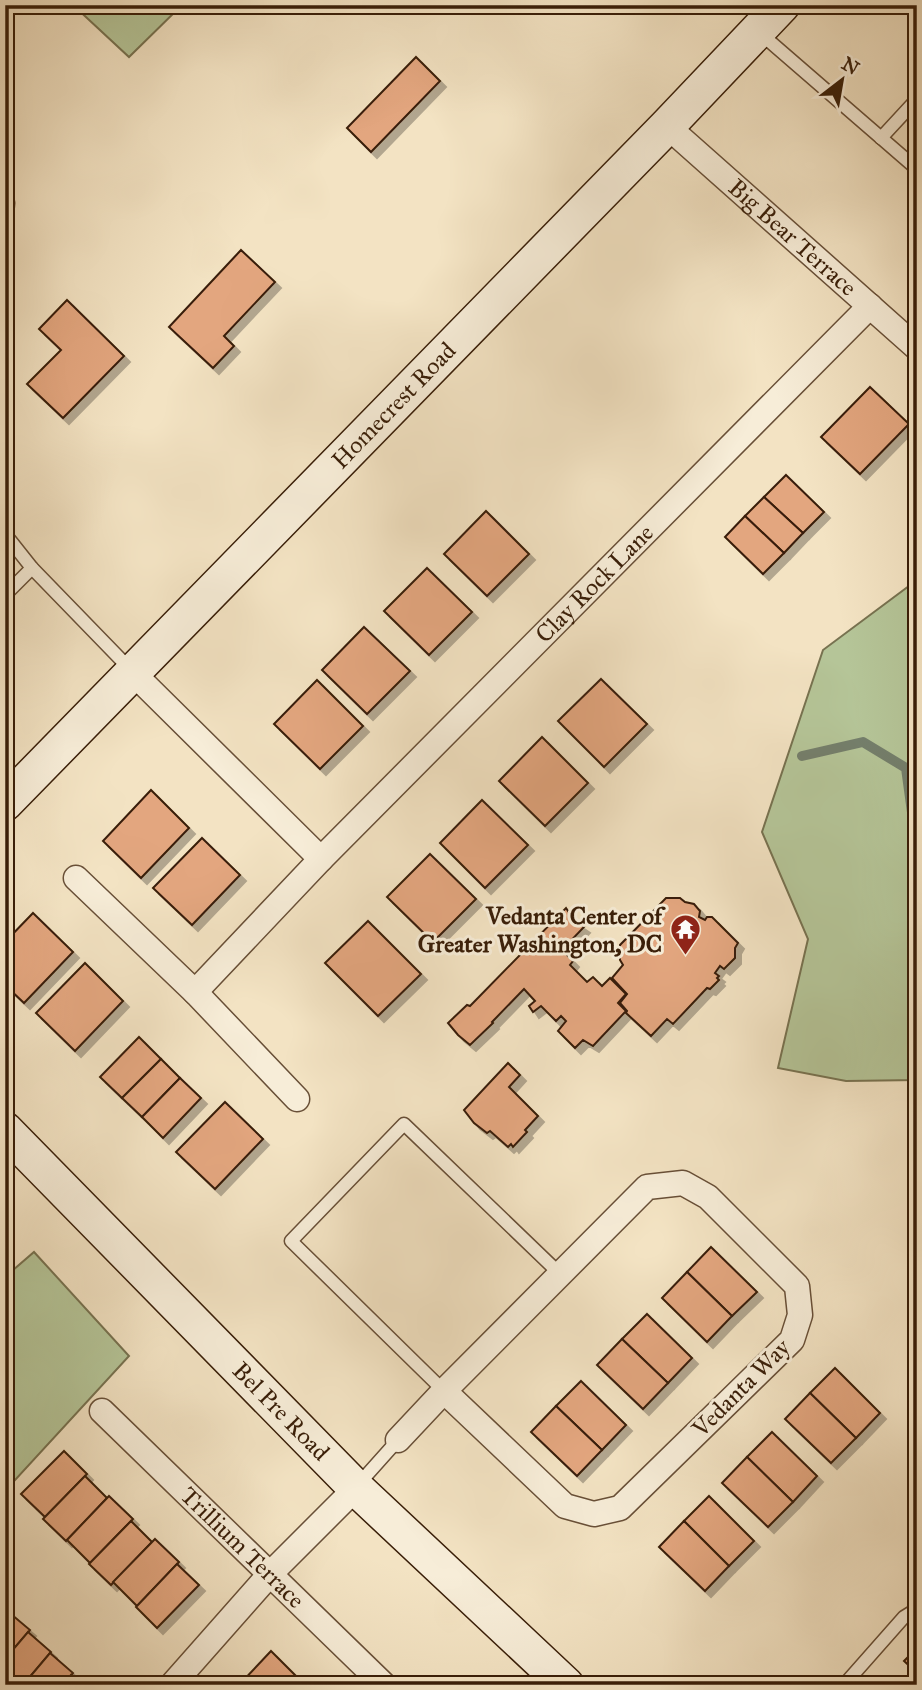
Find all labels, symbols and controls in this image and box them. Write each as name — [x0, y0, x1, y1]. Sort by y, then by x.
north arrow — [806, 46, 876, 116]
text: N — [838, 52, 863, 80]
street label: Big Bear Terrace — [722, 173, 863, 302]
street label: Homecrest Road — [325, 336, 462, 475]
street label: Clay Rock Lane — [529, 518, 660, 649]
place label: Vedanta Center of Greater Washington, DC — [418, 901, 666, 959]
temple icon: Vedanta Center of Greater Washington, DC — [668, 913, 702, 957]
street label: Vedanta Way — [685, 1332, 797, 1444]
street label: Bel Pre Road — [226, 1356, 336, 1467]
street label: Trillium Terrace — [174, 1480, 311, 1615]

